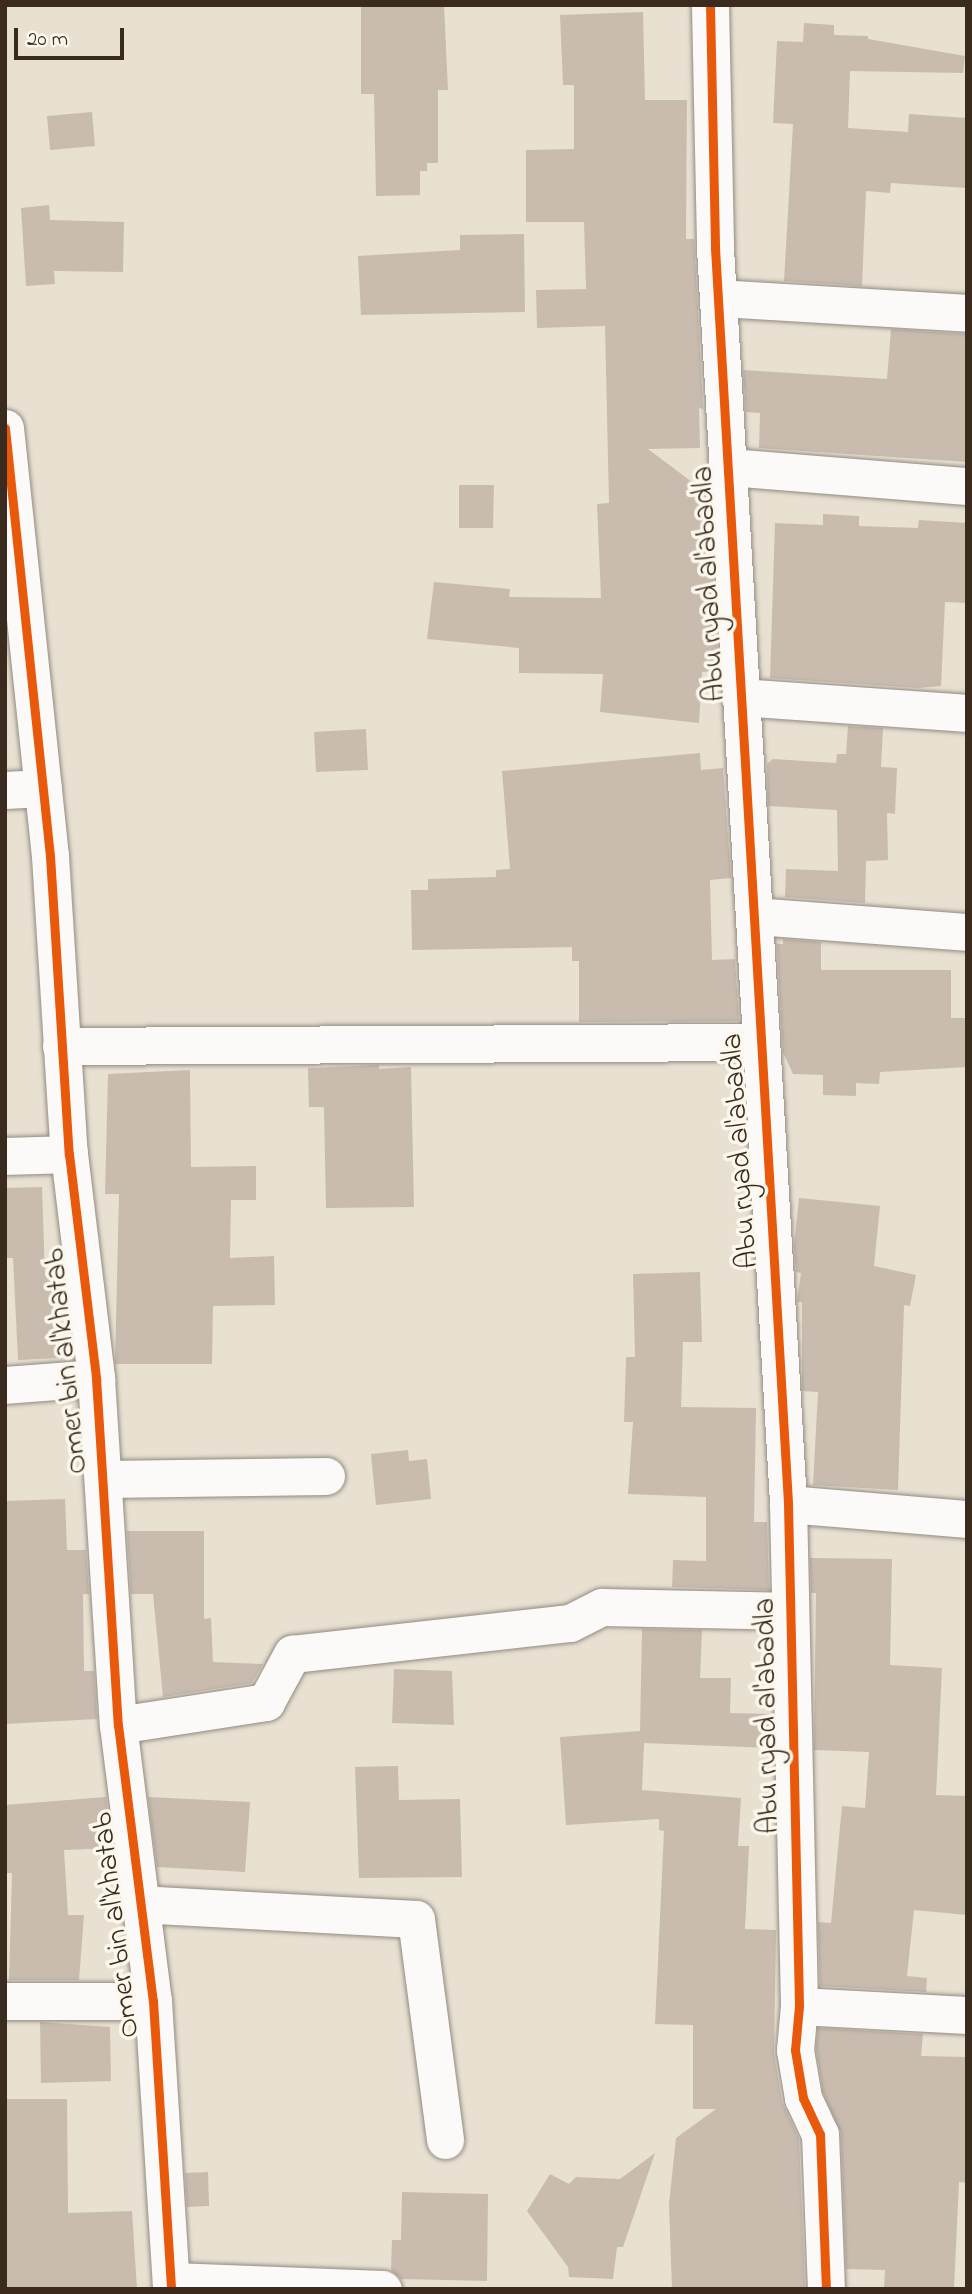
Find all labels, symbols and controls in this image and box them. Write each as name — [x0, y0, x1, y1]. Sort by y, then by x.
scale bar — [18, 14, 128, 58]
text: 20 m — [27, 25, 68, 55]
street label: Abu ryad al'abadla — [686, 465, 734, 703]
street label: Abu ryad al'abadla — [715, 1032, 767, 1270]
street label: Omer bin al'khatab — [37, 1246, 97, 1476]
street label: Abu ryad al'abadla — [748, 1598, 788, 1834]
street label: Omer bin al'khatab — [85, 1810, 149, 2040]

